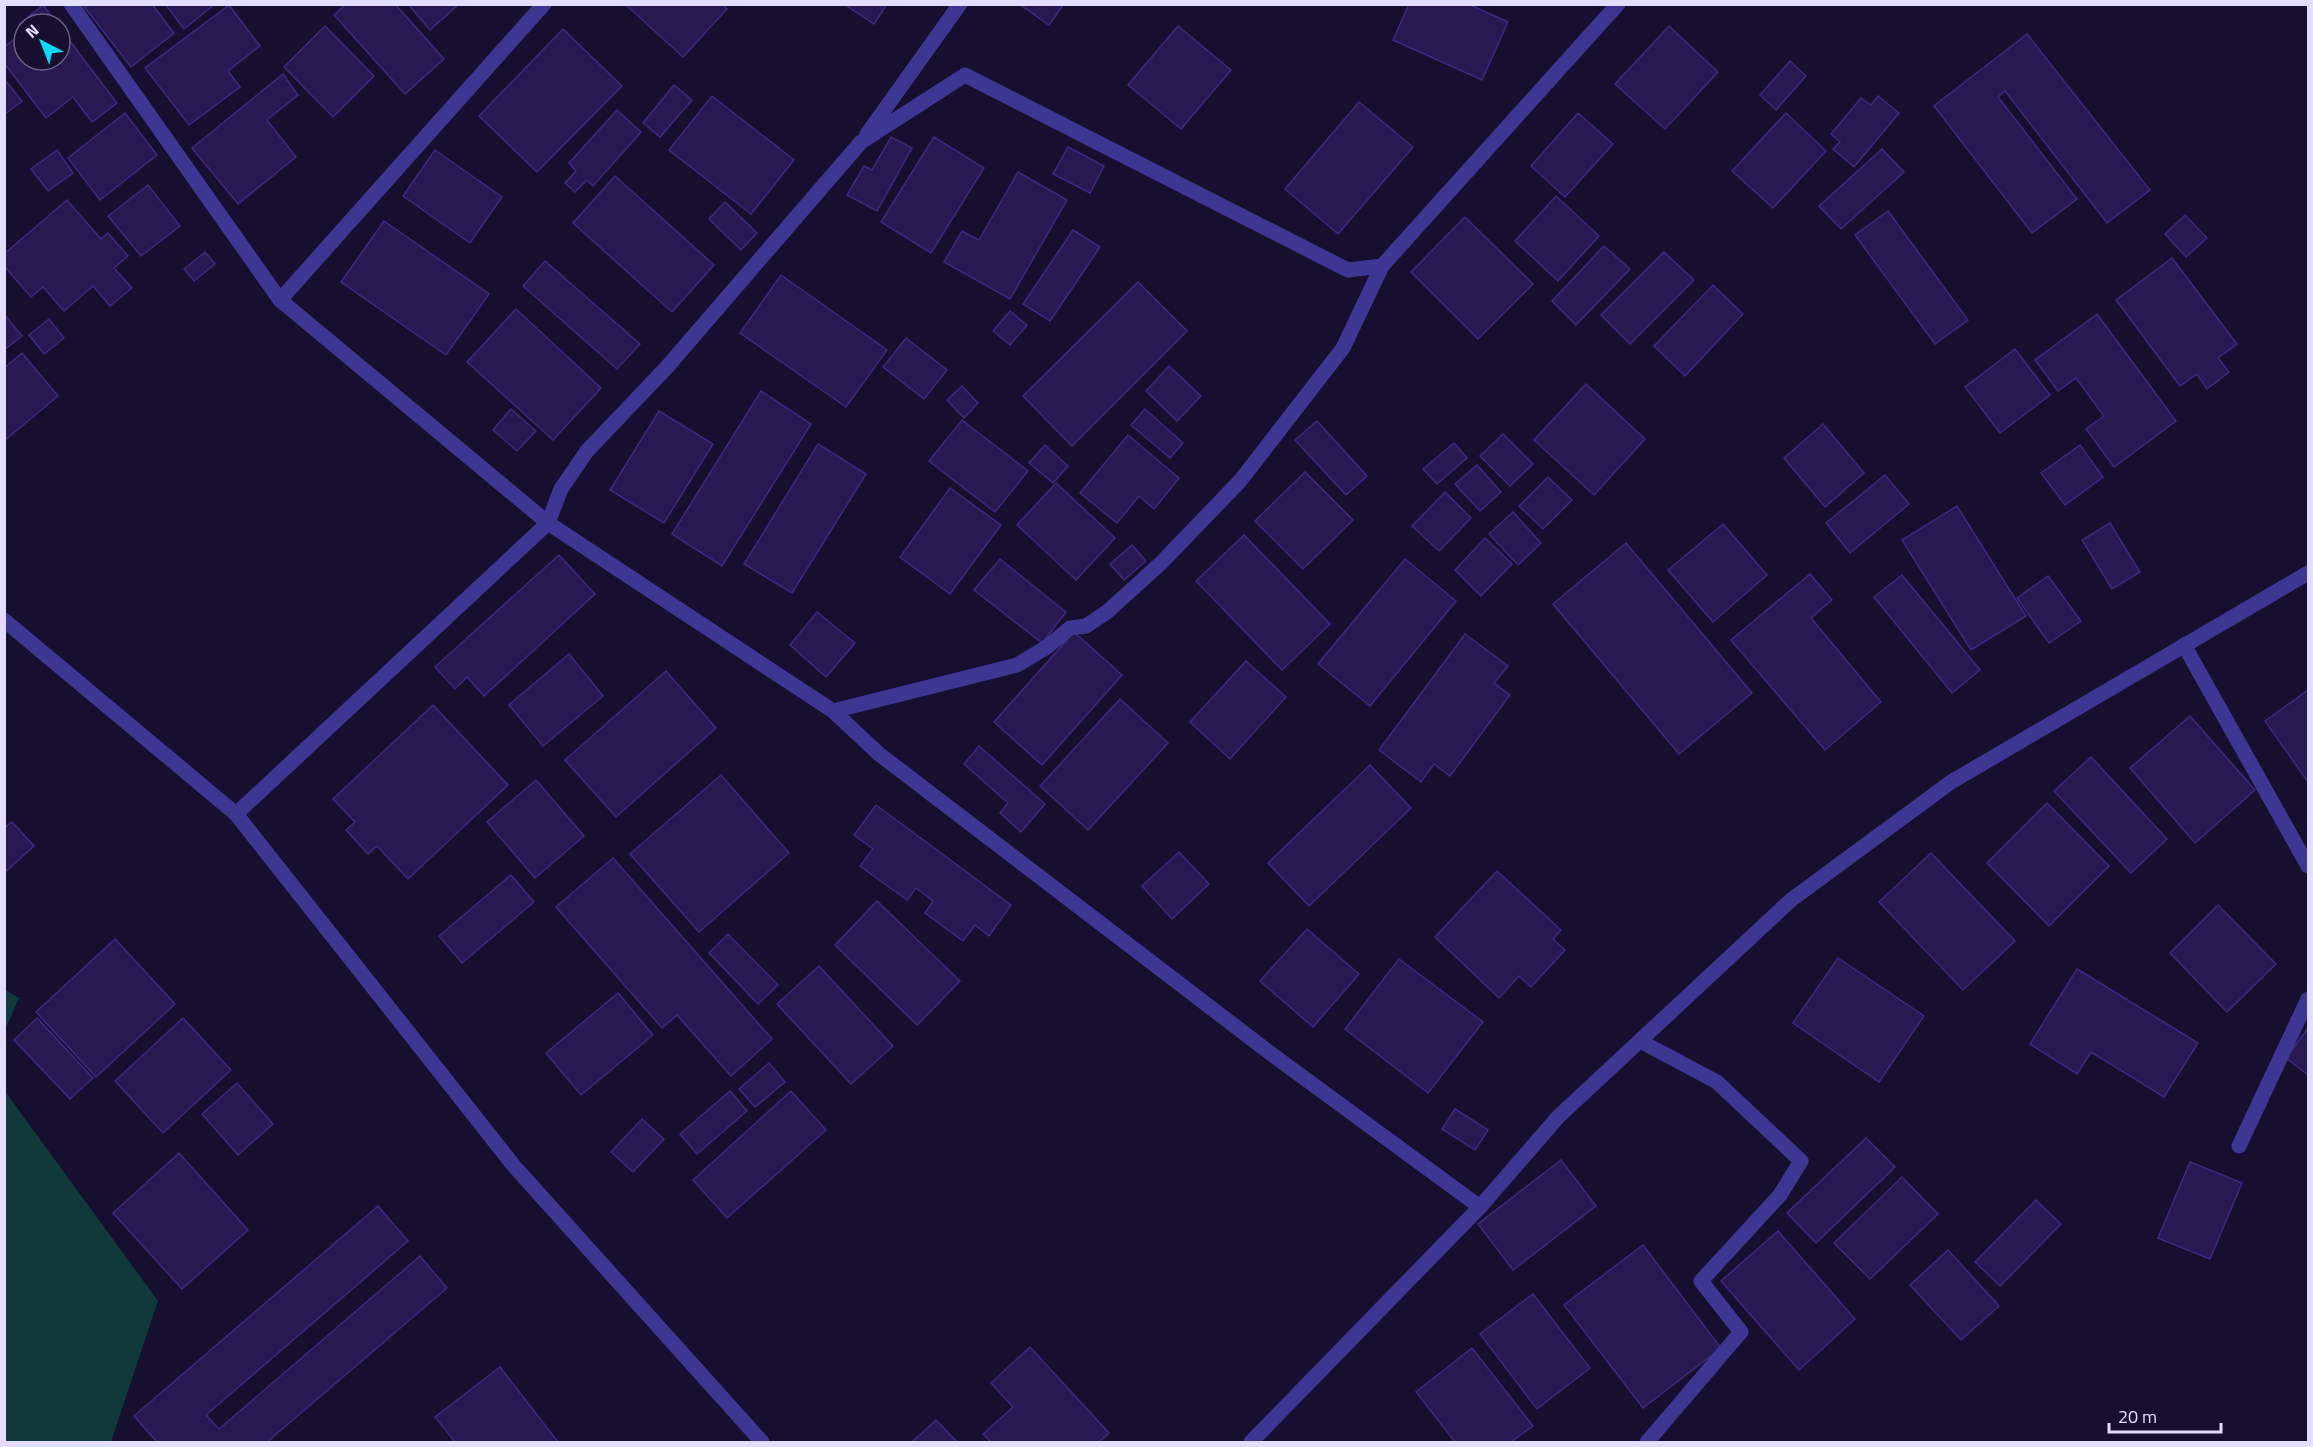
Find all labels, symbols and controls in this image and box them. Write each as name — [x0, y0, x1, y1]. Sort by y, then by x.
north arrow — [12, 12, 72, 72]
text: N — [20, 18, 44, 43]
scale bar — [2109, 1396, 2222, 1434]
text: 20 m — [2118, 1403, 2157, 1430]

